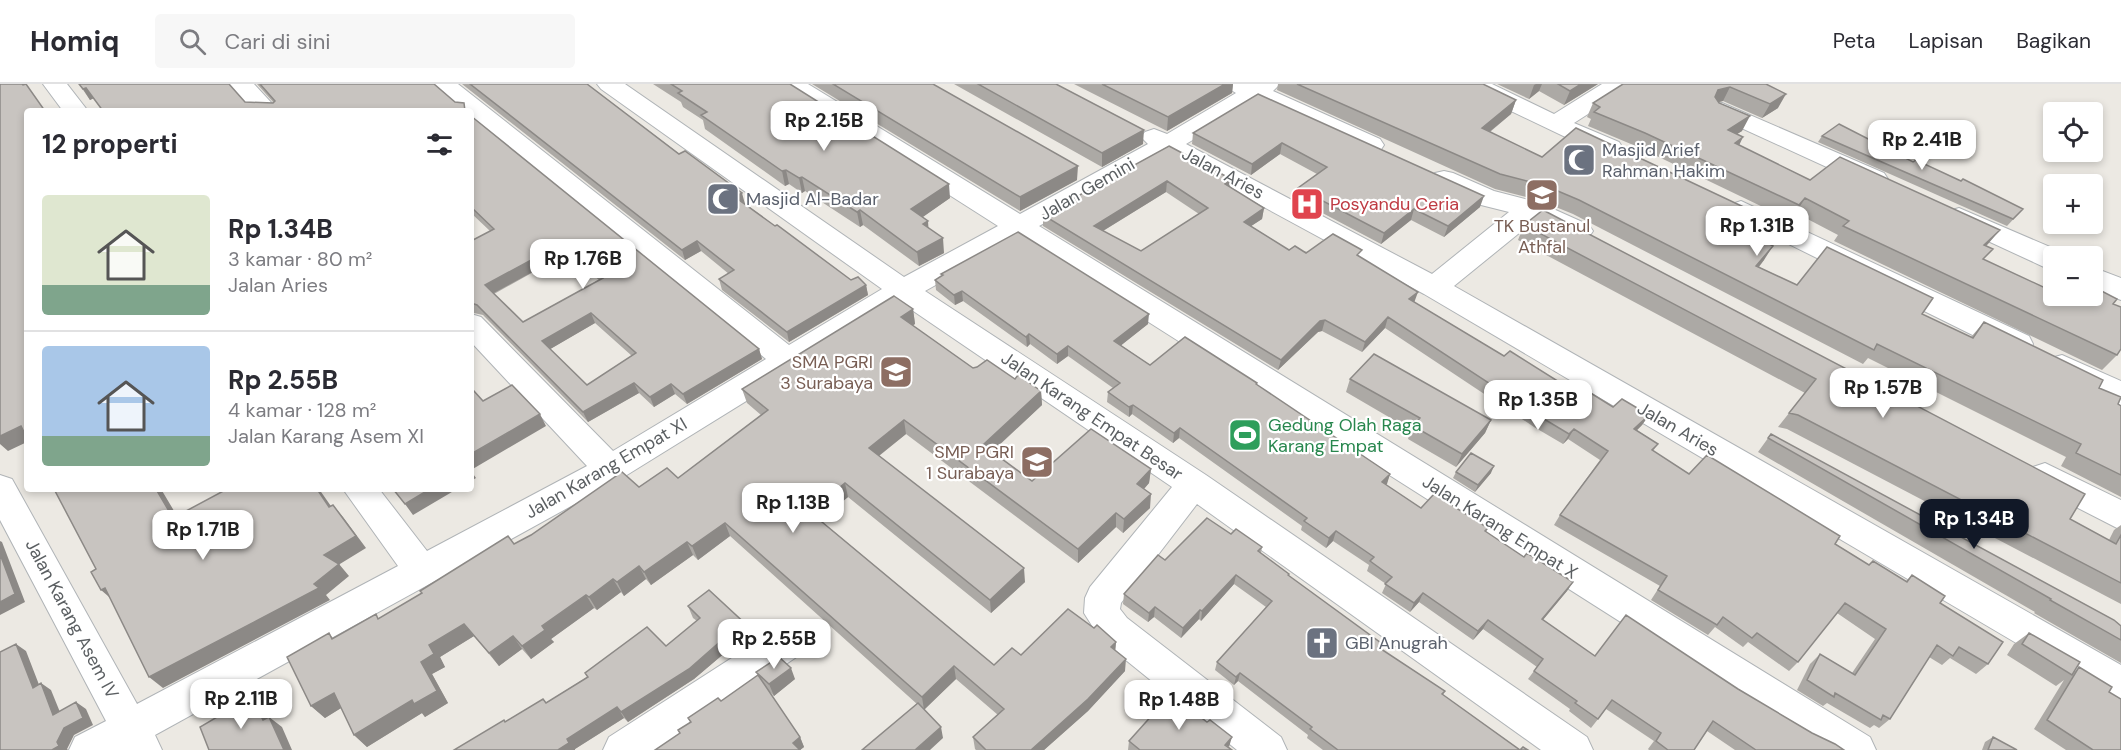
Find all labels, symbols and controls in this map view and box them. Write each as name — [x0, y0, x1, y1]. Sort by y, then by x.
search box — [155, 14, 575, 68]
text: Homiq — [30, 23, 119, 60]
icon: search — [176, 25, 209, 58]
text: Cari di sini — [224, 27, 331, 56]
text: Peta — [1833, 27, 1875, 55]
text: Lapisan — [1908, 27, 1983, 55]
text: Bagikan — [2016, 27, 2091, 55]
pin: Rp 2.15B — [762, 101, 886, 152]
map controls — [2043, 102, 2103, 306]
button: locate — [2043, 102, 2103, 162]
text: Rp 2.15B — [785, 107, 863, 133]
pin: Rp 2.41B — [1860, 120, 1984, 171]
text: Rp 2.41B — [1882, 126, 1962, 152]
text: 12 properti — [42, 127, 178, 161]
icon: filters — [423, 128, 456, 161]
place label: Masjid Arief Rahman Hakim — [1602, 138, 1725, 183]
street label: Jalan Aries — [1178, 141, 1268, 205]
mosque icon: Masjid Arief Rahman Hakim — [1561, 142, 1597, 178]
street label: Jalan Gemini — [1035, 152, 1139, 226]
button: + — [2043, 174, 2103, 234]
school or university icon: TK Bustanul Athfal — [1524, 177, 1560, 213]
mosque icon: Masjid Al-Badar — [705, 181, 741, 217]
hospital icon: Posyandu Ceria — [1289, 186, 1325, 222]
place label: Masjid Al-Badar — [746, 187, 879, 211]
place label: Posyandu Ceria — [1330, 192, 1459, 216]
pin: Rp 1.31B — [1695, 206, 1819, 257]
text: Rp 1.34B — [228, 212, 333, 246]
text: Rp 1.31B — [1720, 212, 1794, 238]
place label: TK Bustanul Athfal — [1494, 214, 1590, 259]
icon: home — [90, 219, 162, 291]
pin: Rp 1.76B — [521, 239, 645, 290]
text: Rp 1.76B — [544, 245, 622, 271]
text: 3 kamar · 80 m² — [228, 246, 372, 272]
button: − — [2043, 246, 2103, 306]
text: Jalan Aries — [228, 272, 328, 298]
street label: Jalan Karang Empat Besar — [996, 346, 1188, 486]
place label: SMA PGRI 3 Surabaya — [780, 350, 873, 395]
school or university icon: SMA PGRI 3 Surabaya — [878, 354, 914, 390]
text: Rp 2.55B — [228, 363, 338, 397]
pin: Rp 1.57B — [1821, 368, 1945, 419]
icon: home — [90, 370, 162, 442]
text: Rp 1.57B — [1844, 374, 1922, 400]
pin: Rp 1.35B — [1476, 380, 1600, 431]
text: Rp 1.35B — [1498, 386, 1578, 412]
street label: Jalan Aries — [1633, 396, 1723, 462]
text: 4 kamar · 128 m² — [228, 397, 376, 423]
street label: Jalan Karang Empat XI — [521, 412, 691, 524]
place label: Gedung Olah Raga Karang Empat — [1268, 413, 1422, 458]
sports icon: Gedung Olah Raga Karang Empat — [1227, 417, 1263, 453]
text: Jalan Karang Asem XI — [228, 423, 424, 449]
place label: SMP PGRI 1 Surabaya — [926, 440, 1014, 485]
school or university icon: SMP PGRI 1 Surabaya — [1019, 444, 1055, 480]
street label: Jalan Karang Empat X — [1418, 469, 1582, 585]
pin: Rp 1.13B — [731, 483, 855, 534]
text: Rp 1.13B — [756, 489, 830, 515]
pin: Rp 1.34B — [1912, 499, 2036, 550]
text: Rp 1.34B — [1934, 505, 2014, 531]
pin: Rp 1.71B — [141, 510, 265, 561]
text: Rp 1.71B — [166, 516, 240, 542]
street label: Jalan Karang Asem IV — [20, 535, 124, 703]
pin: Rp 2.55B — [712, 619, 836, 670]
text: Rp 2.55B — [732, 625, 816, 651]
church icon: GBI Anugrah — [1304, 625, 1340, 661]
place label: GBI Anugrah — [1345, 631, 1448, 655]
pin: Rp 2.11B — [179, 679, 303, 730]
pin: Rp 1.48B — [1117, 680, 1241, 731]
text: Rp 2.11B — [204, 685, 278, 711]
text: Rp 1.48B — [1138, 686, 1220, 712]

